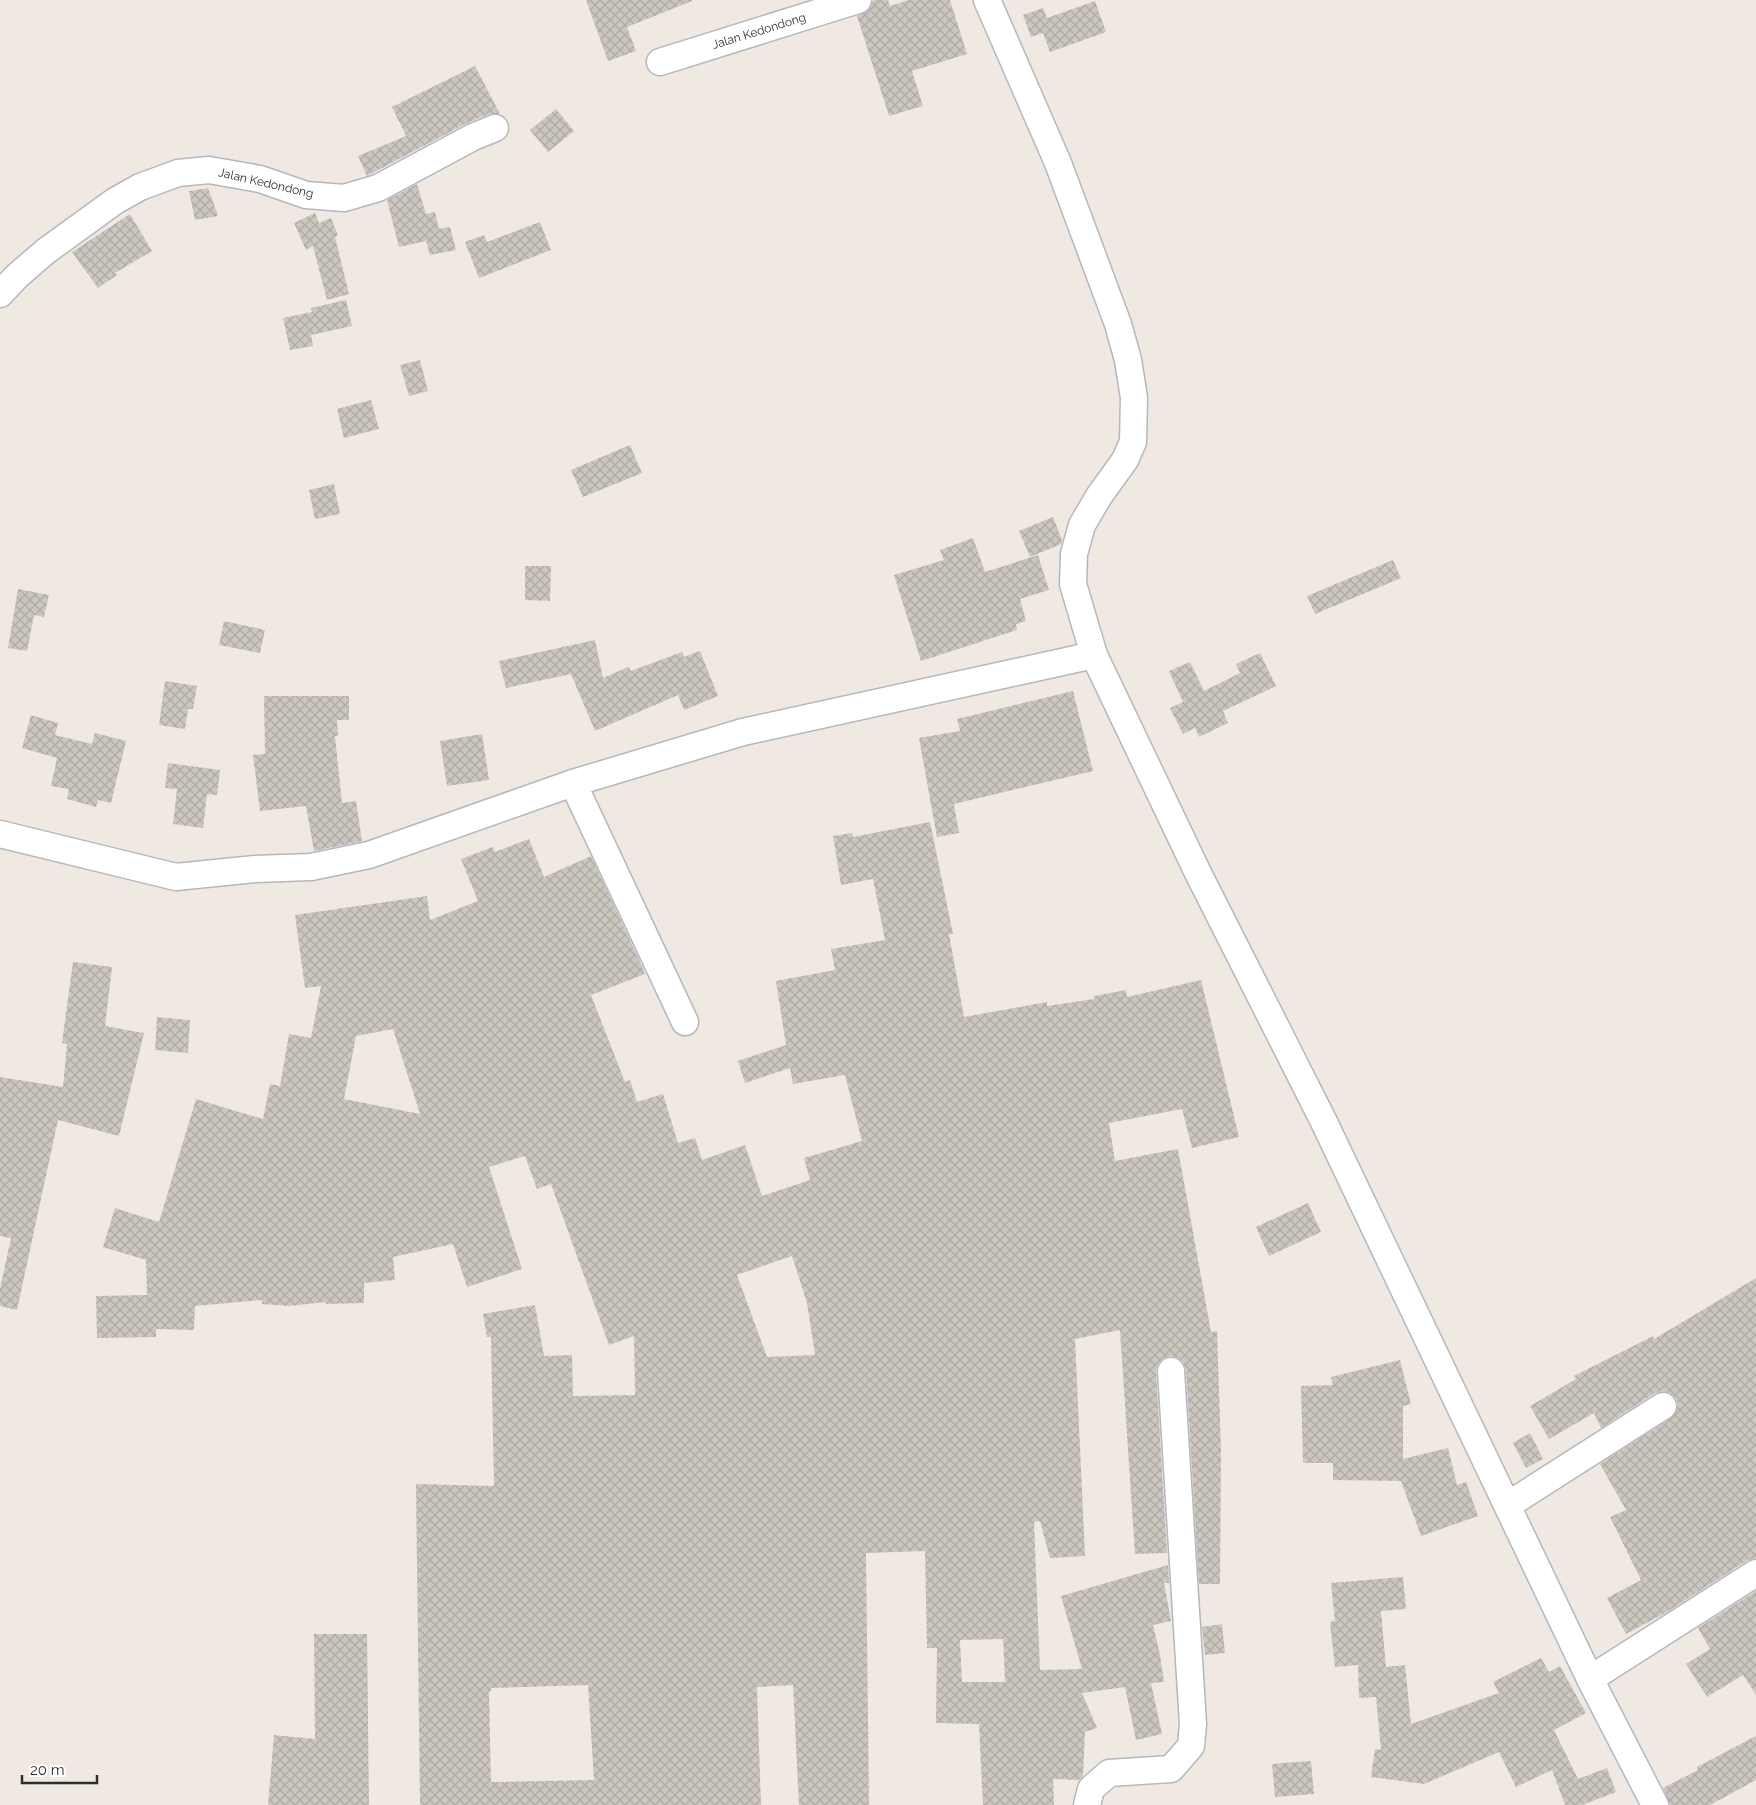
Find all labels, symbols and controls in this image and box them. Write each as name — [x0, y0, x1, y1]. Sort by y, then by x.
street label: Jalan Kedondong — [711, 10, 807, 52]
street label: Jalan Kedondong — [217, 165, 315, 201]
scale bar — [22, 1752, 98, 1784]
text: 20 m — [30, 1761, 65, 1779]

